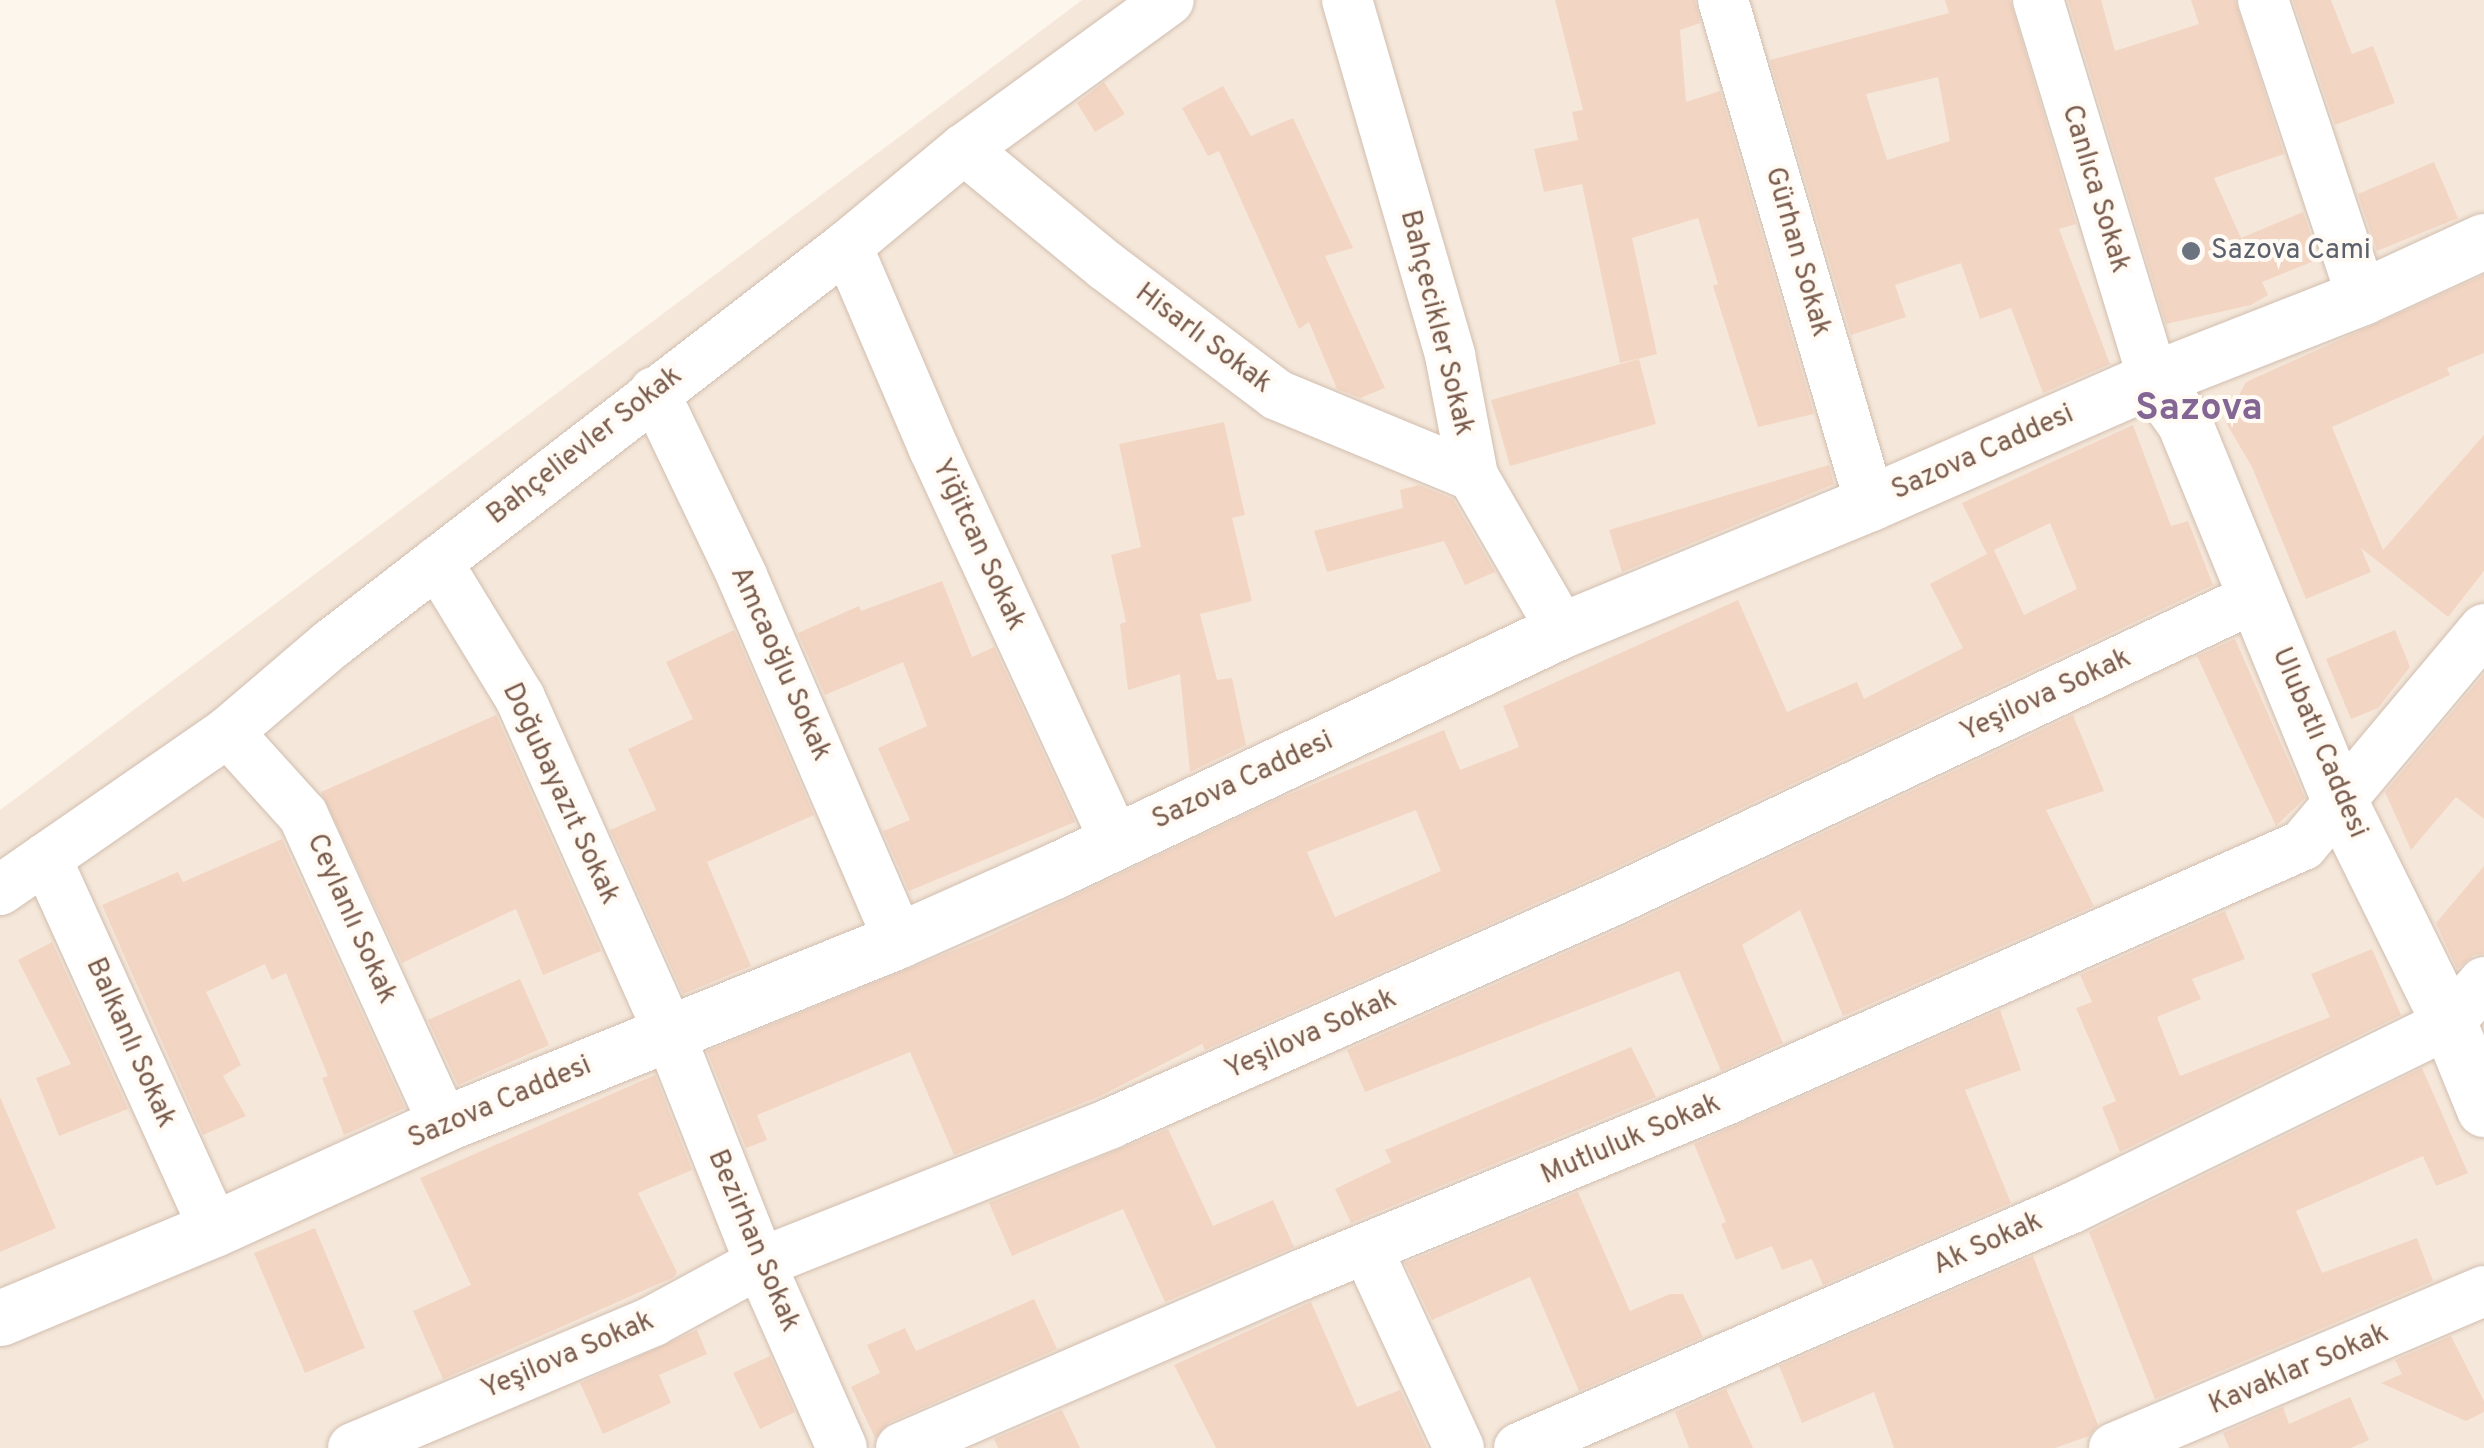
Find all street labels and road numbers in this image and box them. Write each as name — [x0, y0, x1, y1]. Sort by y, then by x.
street label: Canlıca Sokak — [2054, 101, 2136, 277]
street label: Gürhan Sokak — [1757, 163, 1837, 341]
street label: Bahçecikler Sokak — [1392, 207, 1480, 439]
street label: Hisarlı Sokak — [1128, 277, 1278, 401]
street label: Bahçelievler Sokak — [481, 360, 689, 532]
street label: Sazova Caddesi — [1887, 398, 2079, 508]
street label: Yiğitcan Sokak — [924, 454, 1032, 636]
street label: Amcaoğlu Sokak — [722, 562, 838, 766]
street label: Yeşilova Sokak — [1956, 642, 2136, 750]
street label: Ulubatlı Caddesi — [2264, 643, 2374, 843]
street label: Doğubayazıt Sokak — [494, 678, 626, 910]
street label: Sazova Caddesi — [1147, 724, 1339, 838]
street label: Ceylanlı Sokak — [299, 829, 403, 1009]
street label: Balkanlı Sokak — [78, 953, 182, 1133]
street label: Yeşilova Sokak — [1220, 982, 1402, 1088]
street label: Sazova Caddesi — [403, 1049, 597, 1157]
street label: Mutluluk Sokak — [1536, 1087, 1726, 1193]
street label: Bezirhan Sokak — [700, 1145, 806, 1337]
street label: Ak Sokak — [1928, 1205, 2048, 1283]
street label: Yeşilova Sokak — [477, 1305, 659, 1407]
street label: Kavaklar Sokak — [2204, 1317, 2394, 1423]

